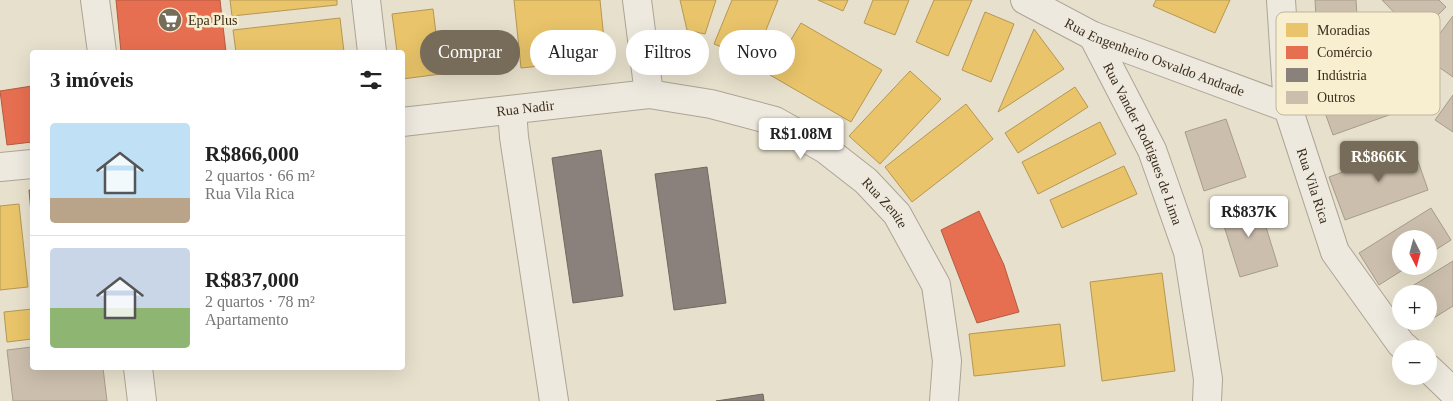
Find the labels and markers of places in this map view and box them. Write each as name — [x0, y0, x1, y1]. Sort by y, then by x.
supermarket icon: Epa Plus — [157, 7, 183, 33]
place label: Epa Plus — [188, 13, 237, 28]
pin: R$1.08M — [755, 118, 847, 160]
pin: R$866K — [1338, 140, 1420, 183]
pin: R$837K — [1208, 196, 1290, 238]

